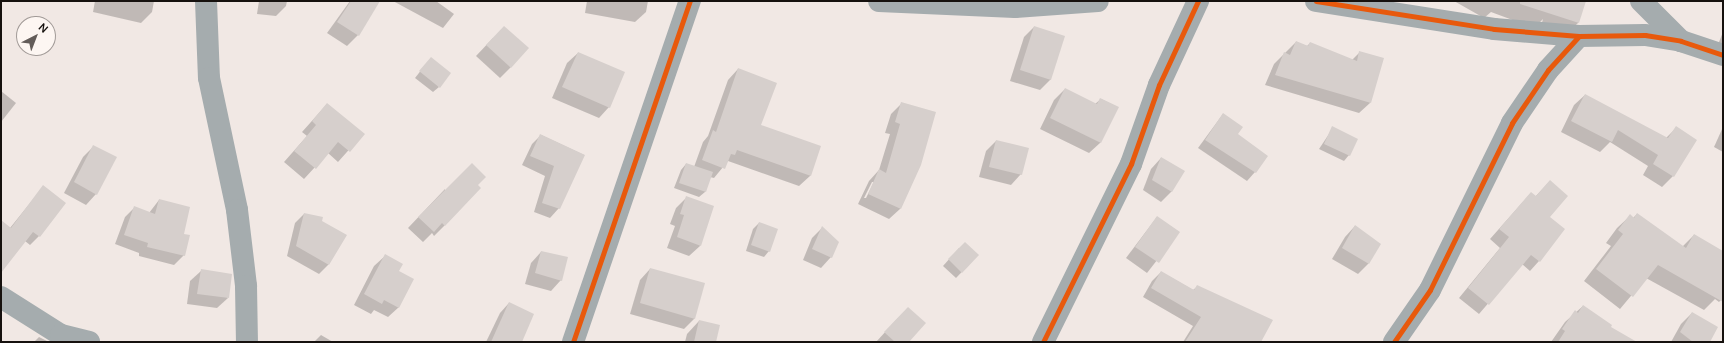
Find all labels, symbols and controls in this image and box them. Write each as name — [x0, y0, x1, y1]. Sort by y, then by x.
north arrow — [16, 16, 56, 56]
text: N — [36, 19, 52, 36]

